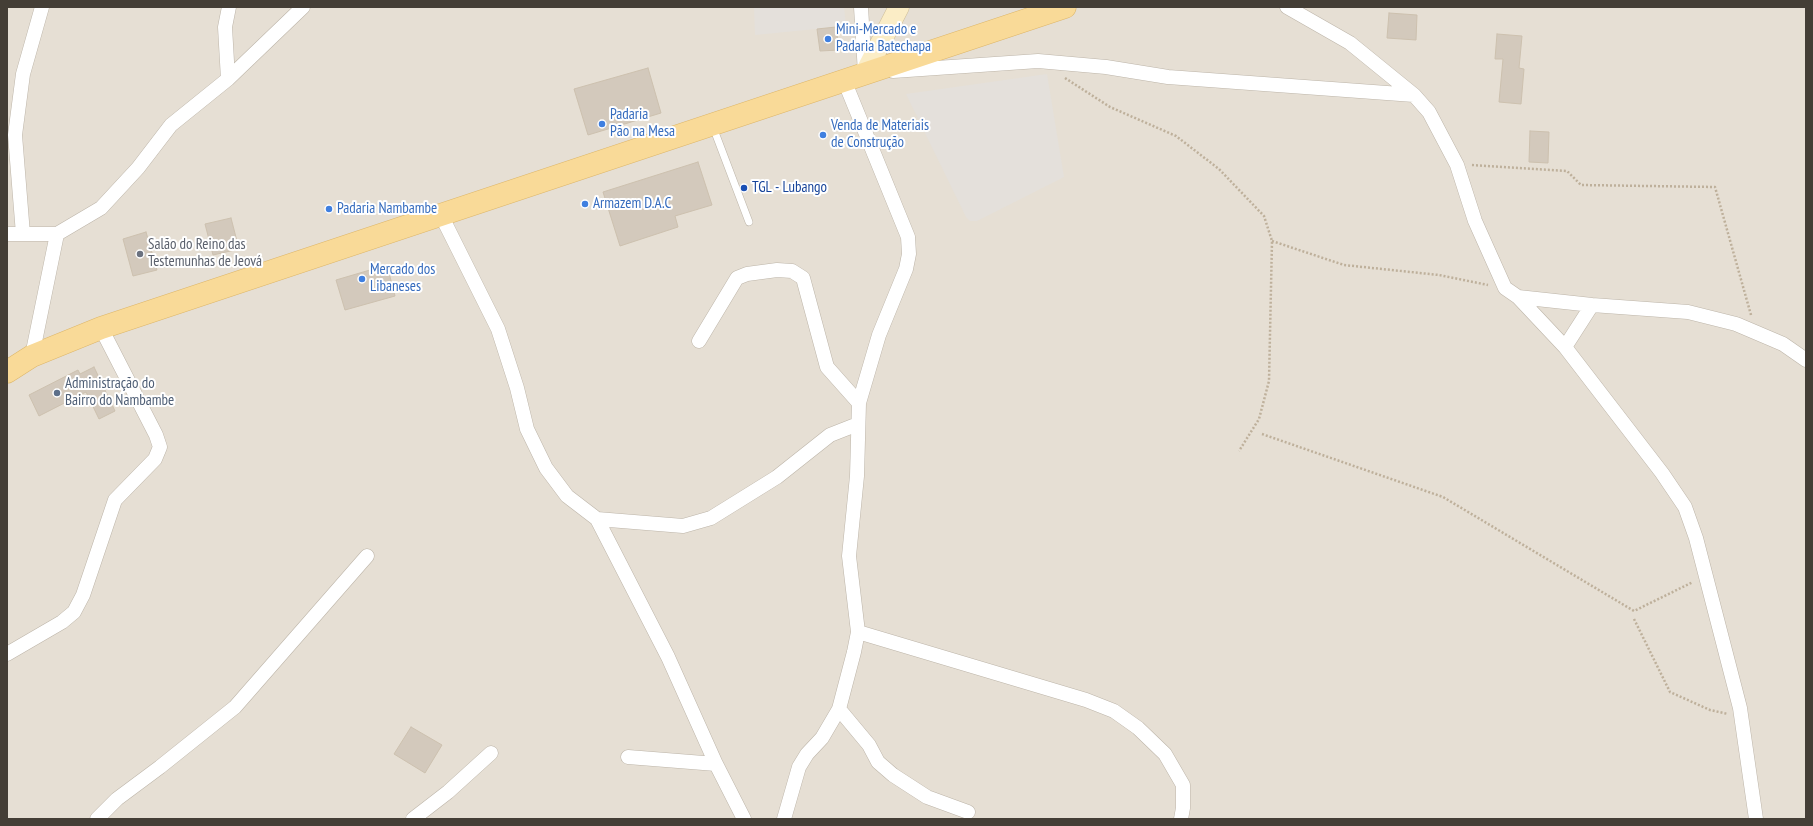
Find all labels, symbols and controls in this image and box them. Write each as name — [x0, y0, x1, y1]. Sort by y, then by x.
place label: Mini-Mercado e Padaria Batechapa — [836, 21, 931, 56]
marker: Mini-Mercado e Padaria Batechapa — [823, 34, 833, 44]
place label: Padaria Pão na Mesa — [610, 106, 675, 141]
place label: Venda de Materiais de Construção — [831, 117, 929, 152]
marker: Padaria Pão na Mesa — [597, 119, 607, 129]
marker: Venda de Materiais de Construção — [818, 130, 828, 140]
place label: TGL - Lubango — [752, 179, 827, 197]
marker: TGL - Lubango — [739, 183, 749, 193]
place label: Armazem D.A.C — [593, 195, 671, 213]
marker: Armazem D.A.C — [580, 199, 590, 209]
place label: Padaria Nambambe — [337, 200, 437, 218]
marker: Padaria Nambambe — [324, 204, 334, 214]
place label: Salão do Reino das Testemunhas de Jeová — [148, 236, 262, 271]
marker: Salão do Reino das Testemunhas de Jeová — [135, 249, 145, 259]
place label: Mercado dos Libaneses — [370, 261, 435, 296]
marker: Mercado dos Libaneses — [357, 274, 367, 284]
place label: Administração do Bairro do Nambambe — [65, 375, 174, 410]
marker: Administração do Bairro do Nambambe — [52, 388, 62, 398]

